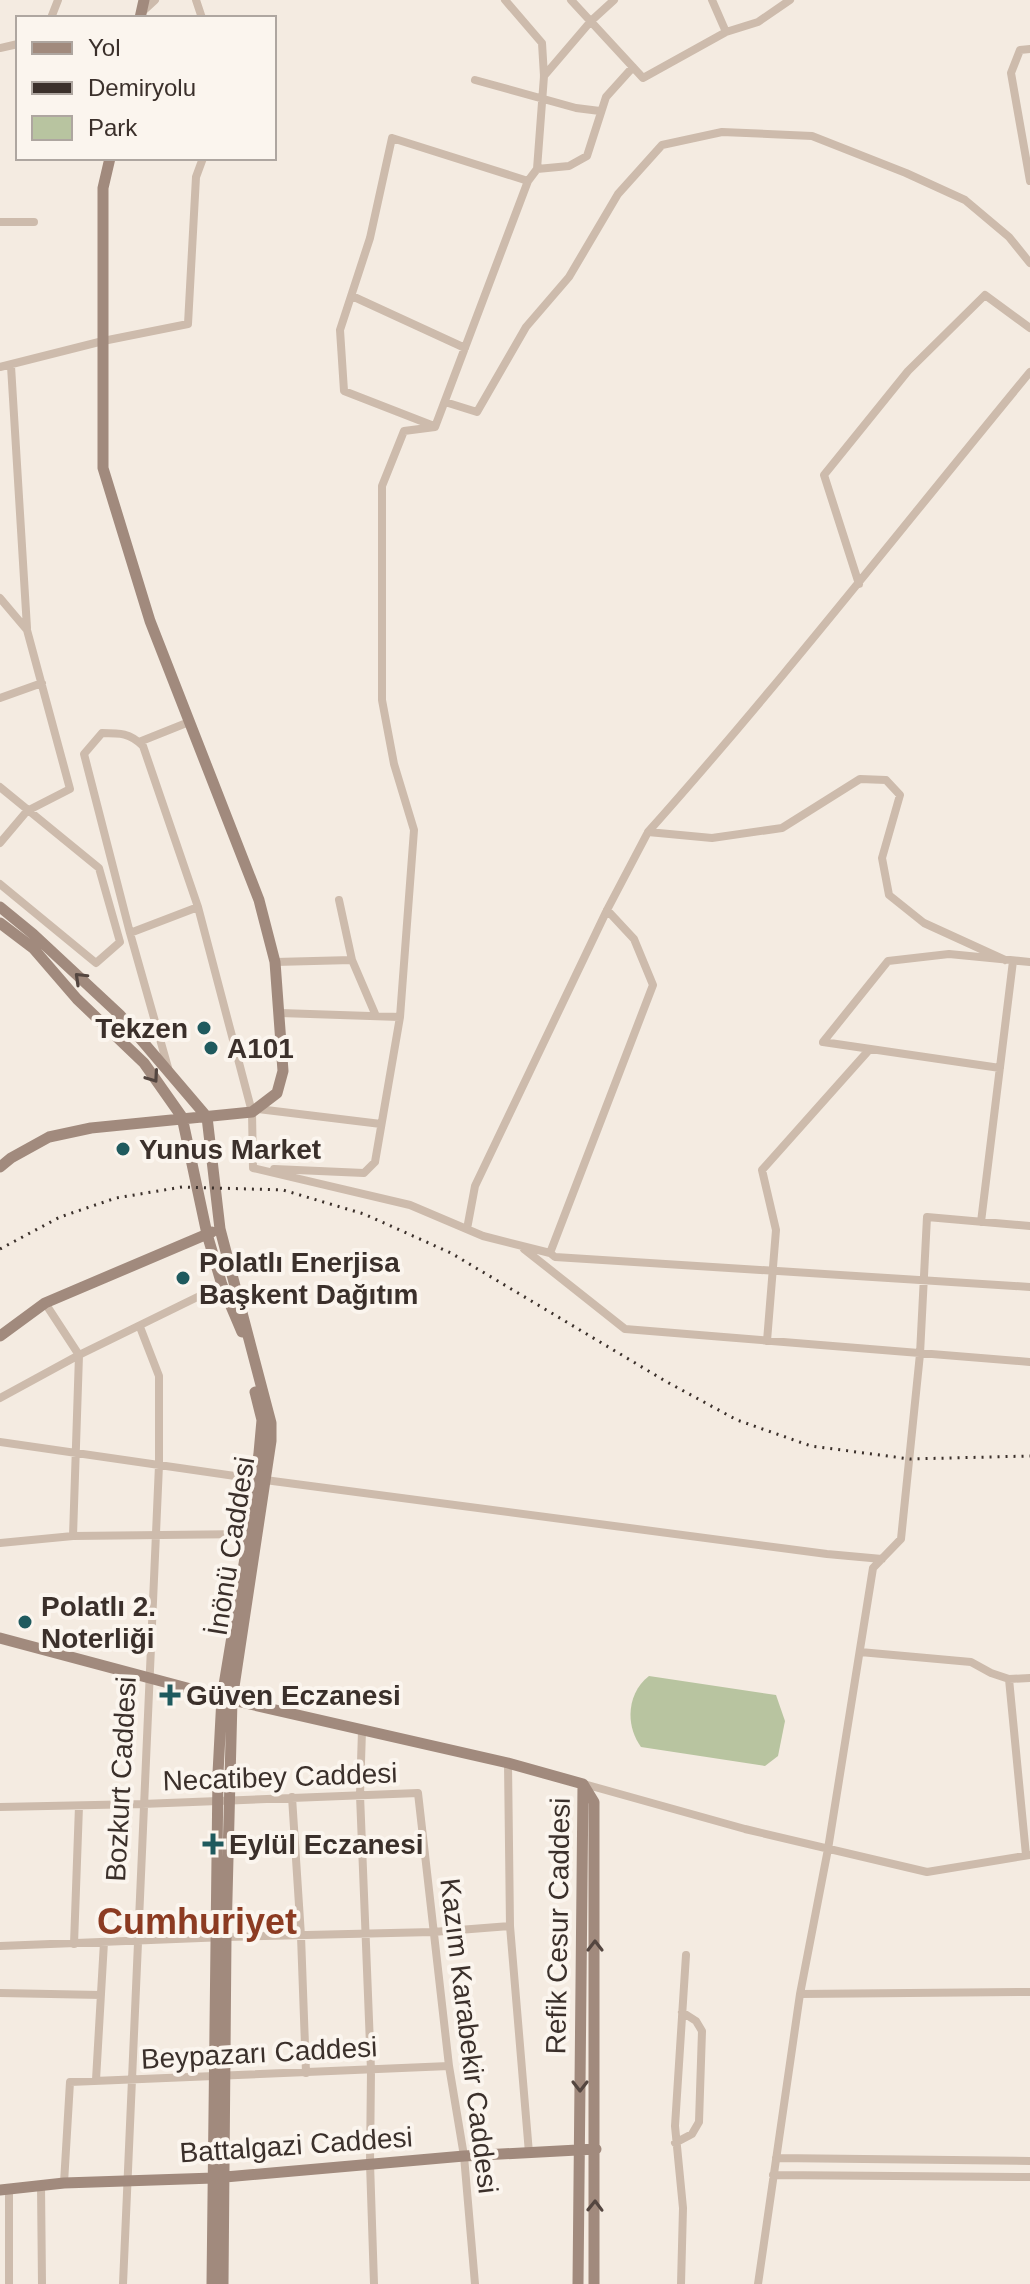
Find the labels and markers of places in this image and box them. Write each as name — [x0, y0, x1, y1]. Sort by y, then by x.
place label: Tekzen — [95, 1013, 188, 1044]
marker: Tekzen — [195, 1019, 213, 1037]
place label: A101 — [227, 1033, 294, 1064]
marker: A101 — [202, 1039, 220, 1057]
place label: Yunus Market — [139, 1134, 321, 1165]
marker: Yunus Market — [114, 1140, 132, 1158]
place label: Polatlı Enerjisa Başkent Dağıtım — [199, 1247, 418, 1310]
marker: Polatlı Enerjisa Başkent Dağıtım — [174, 1269, 192, 1287]
place label: Polatlı 2. Noterliği — [41, 1591, 156, 1654]
marker: Polatlı 2. Noterliği — [16, 1613, 34, 1631]
place label: Güven Eczanesi — [186, 1680, 401, 1711]
marker: Güven Eczanesi — [161, 1686, 179, 1704]
place label: Eylül Eczanesi — [229, 1829, 424, 1860]
marker: Eylül Eczanesi — [204, 1835, 222, 1853]

